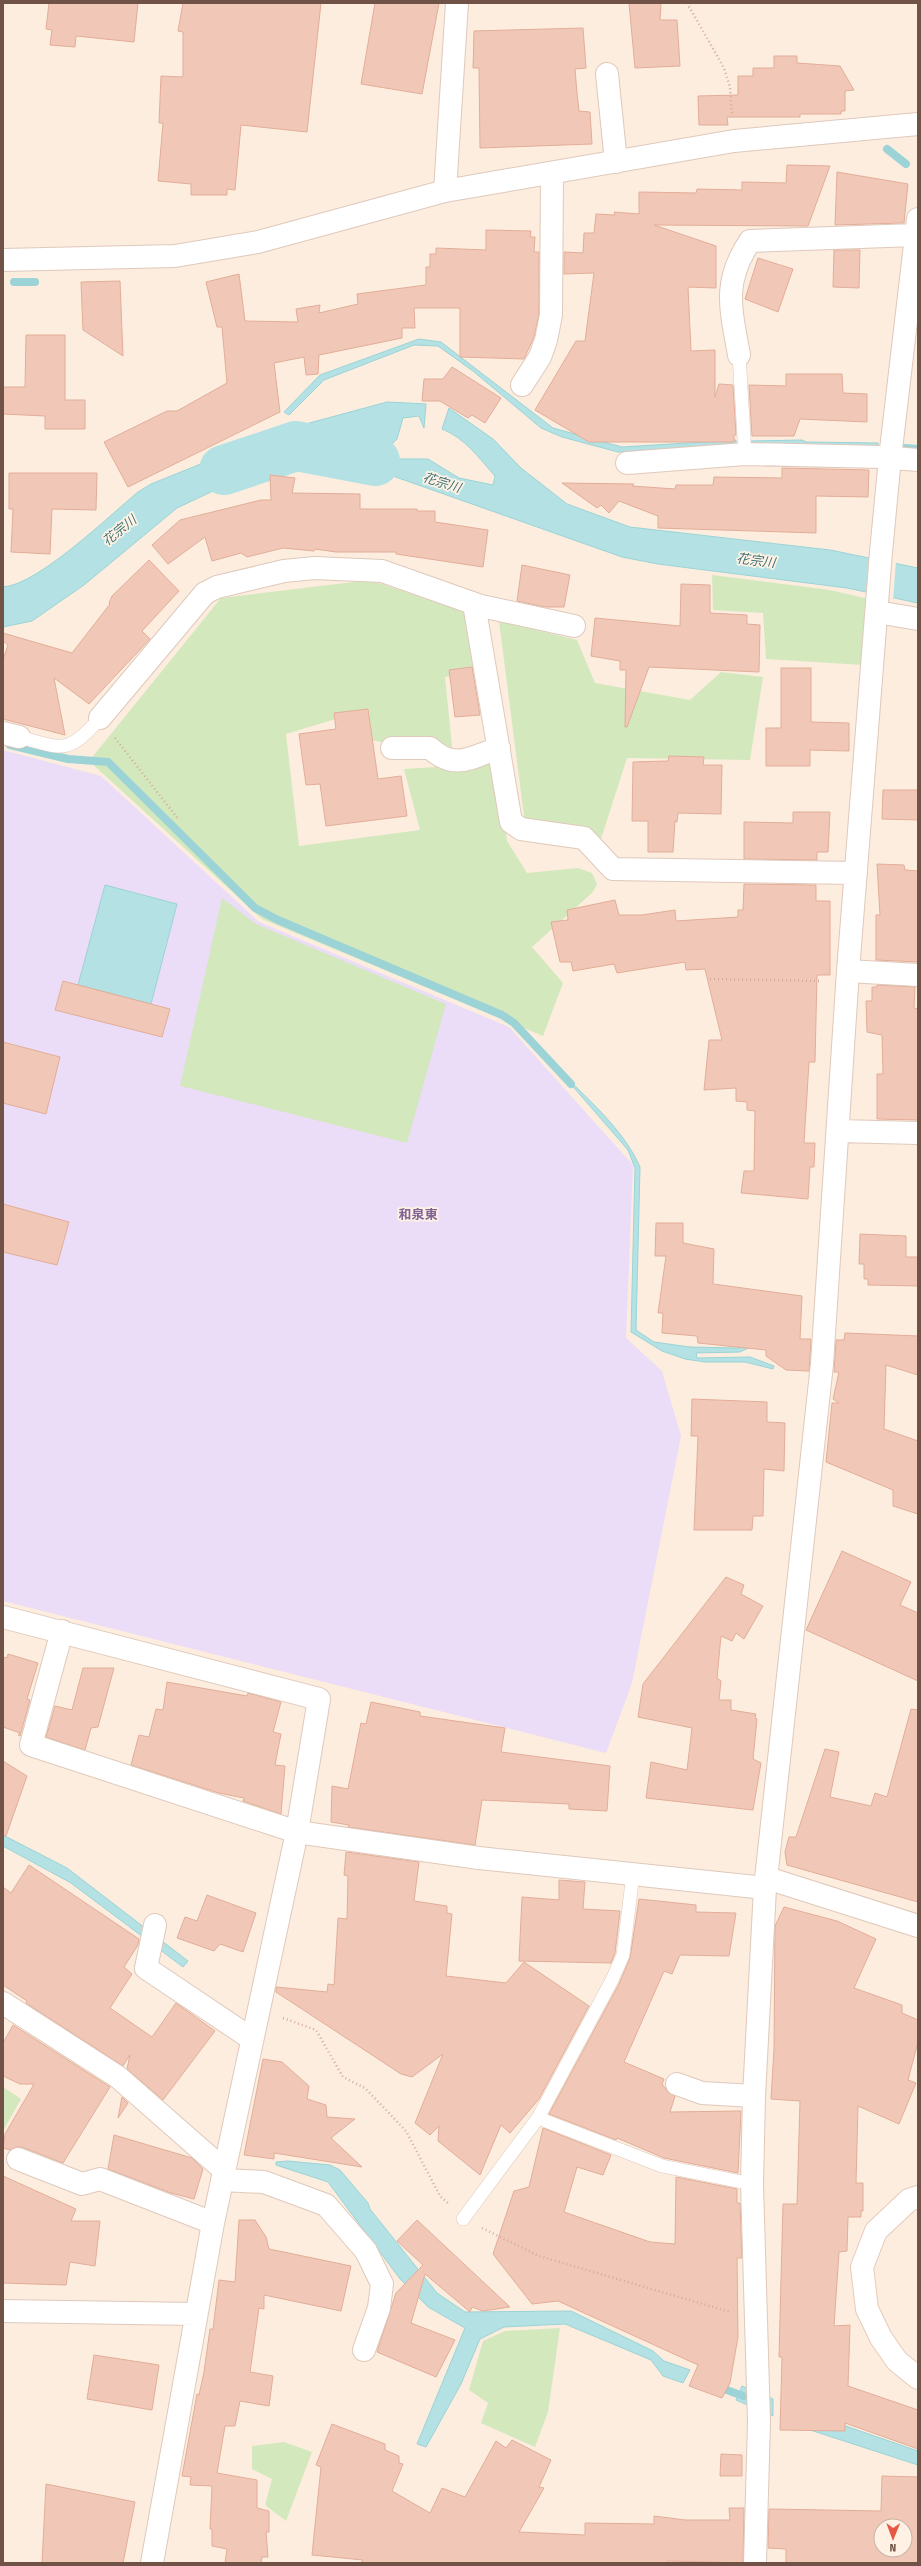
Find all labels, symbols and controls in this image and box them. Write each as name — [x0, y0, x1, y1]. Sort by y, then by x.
water label: 花宗川 — [421, 470, 465, 496]
water label: 花宗川 — [99, 511, 141, 548]
water label: 花宗川 — [736, 551, 778, 571]
district label: 和泉東 — [398, 1207, 438, 1222]
north arrow — [873, 2518, 913, 2558]
text: N — [889, 2541, 896, 2554]

